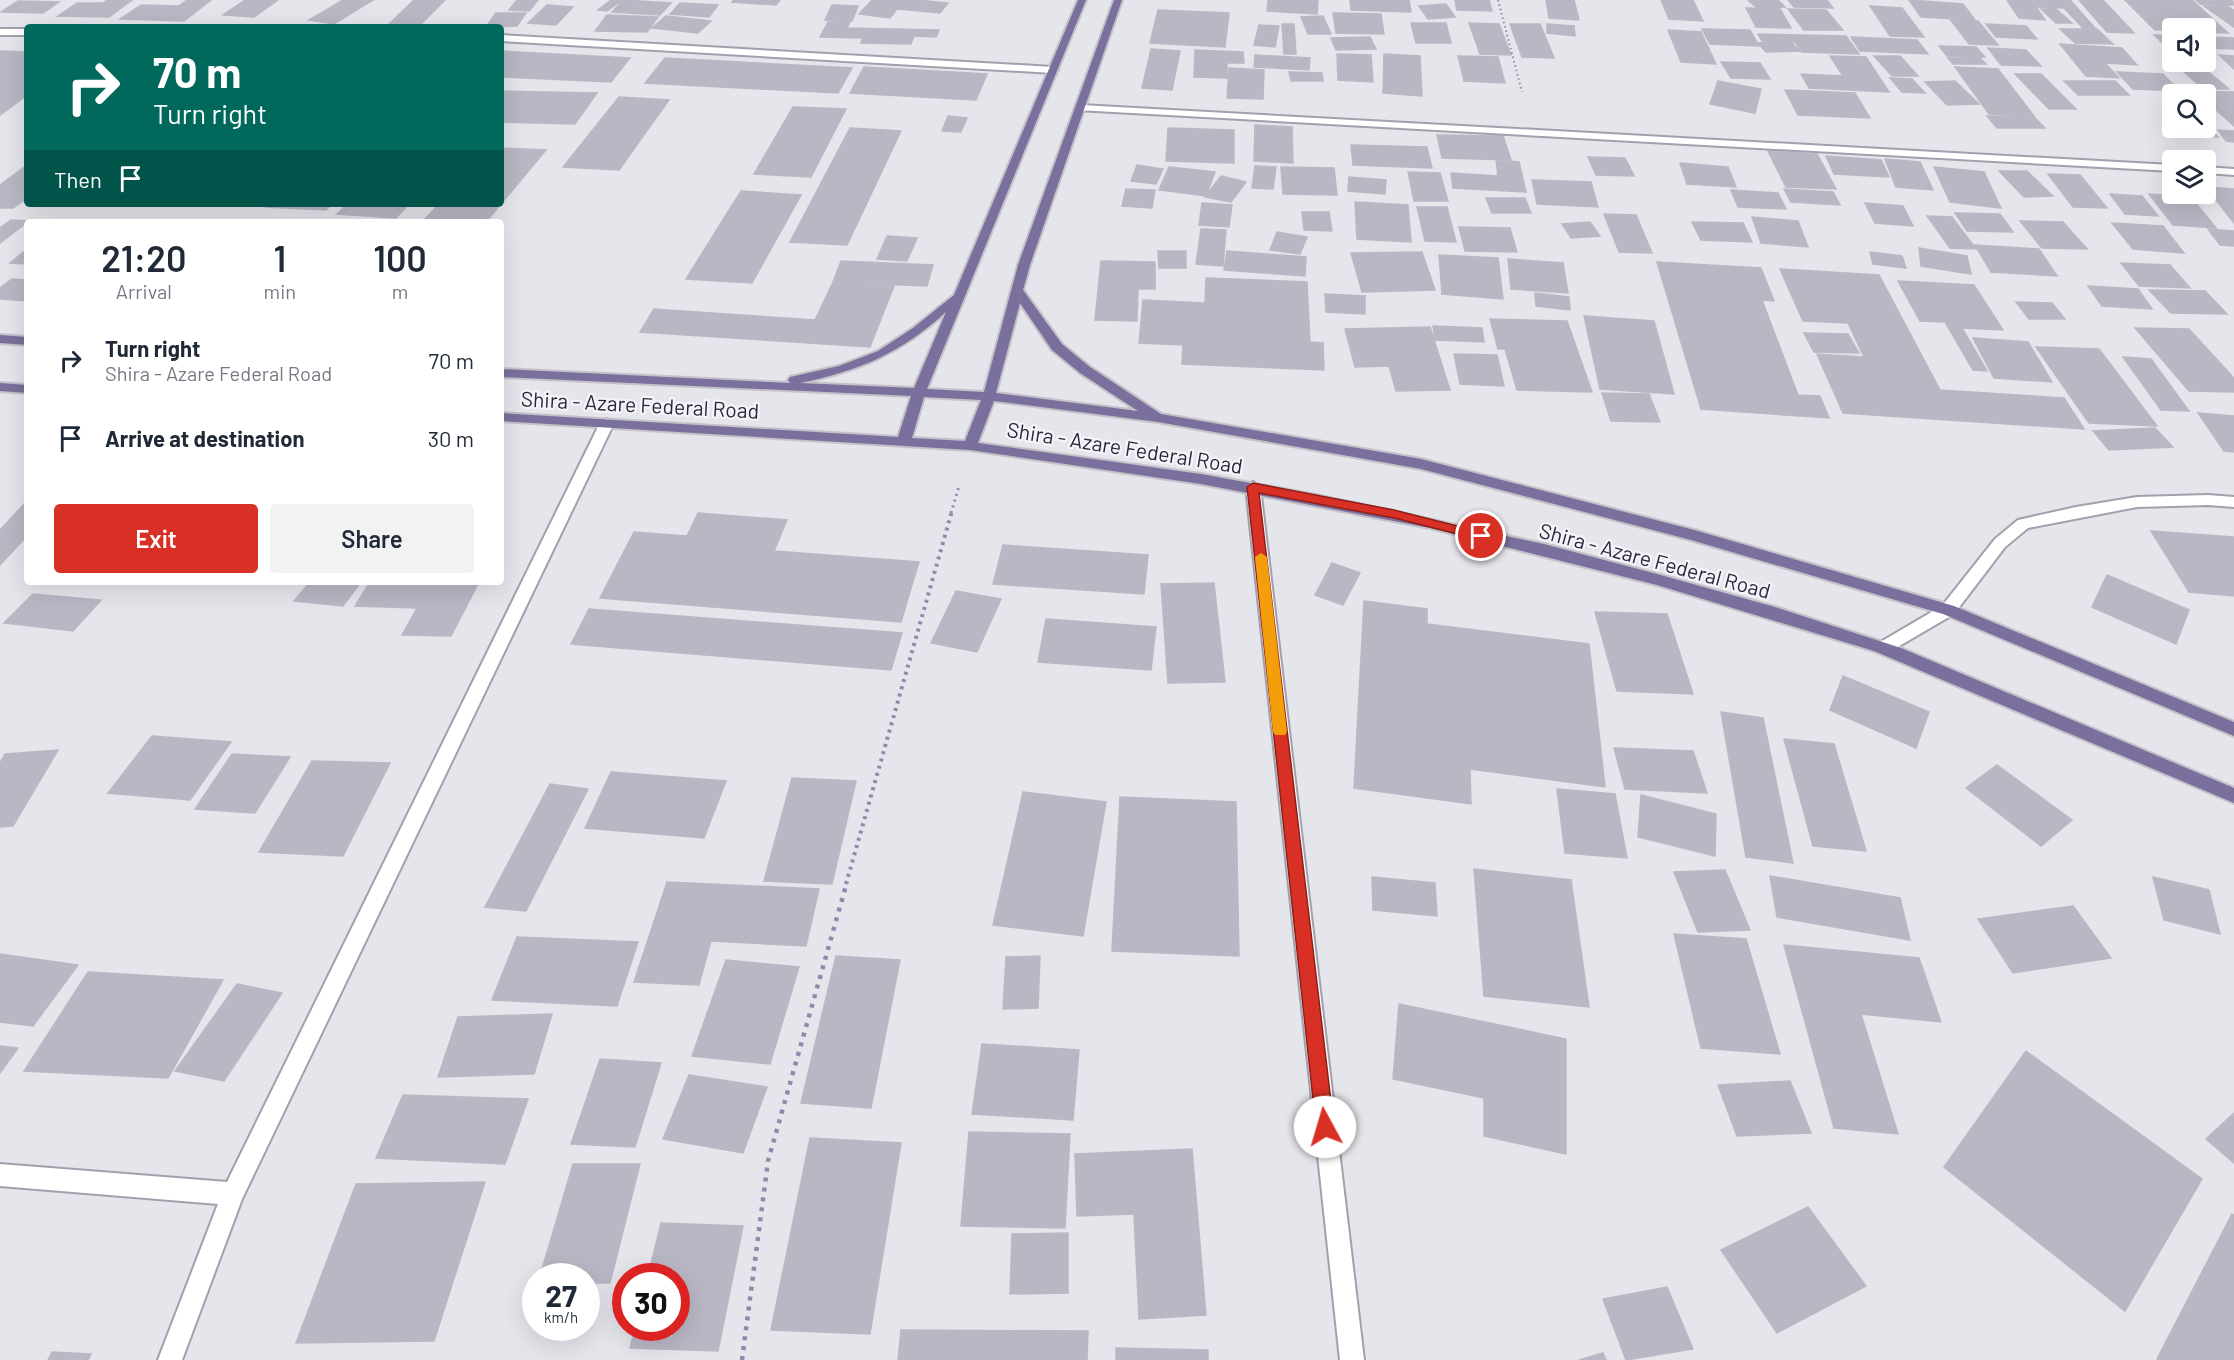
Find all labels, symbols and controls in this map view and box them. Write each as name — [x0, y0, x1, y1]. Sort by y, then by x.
map controls — [2162, 18, 2216, 204]
button: sound — [2162, 18, 2216, 72]
text: 70 m — [153, 46, 241, 96]
icon: right — [54, 48, 132, 126]
button: search — [2162, 84, 2216, 138]
text: Turn right — [153, 97, 267, 129]
button: layers — [2162, 150, 2216, 204]
icon: arrive — [114, 162, 147, 195]
text: Then — [54, 166, 102, 192]
text: 21:20 — [101, 236, 186, 279]
text: 1 — [273, 236, 286, 279]
text: 100 — [373, 236, 427, 279]
text: Arrival — [116, 279, 172, 303]
text: min — [264, 279, 296, 303]
text: m — [392, 279, 408, 303]
text: Turn right — [105, 335, 200, 361]
icon: right — [54, 344, 87, 377]
text: 70 m — [429, 347, 474, 373]
text: Shira - Azare Federal Road — [105, 361, 332, 385]
street label: Shira - Azare Federal Road — [520, 385, 760, 423]
street label: Shira - Azare Federal Road — [1005, 416, 1245, 478]
icon: arrive — [54, 422, 87, 455]
text: Arrive at destination — [105, 425, 304, 451]
text: 30 m — [428, 425, 474, 451]
button: Exit — [54, 504, 258, 573]
button: Share — [270, 504, 474, 573]
pin — [1455, 510, 1506, 561]
street label: Shira - Azare Federal Road — [1537, 517, 1773, 603]
icon: arrive — [1464, 519, 1497, 552]
position arrow — [1293, 1095, 1357, 1159]
speed limit sign: 30 — [612, 1263, 690, 1341]
text: 27 — [545, 1277, 577, 1313]
text: km/h — [544, 1308, 578, 1326]

